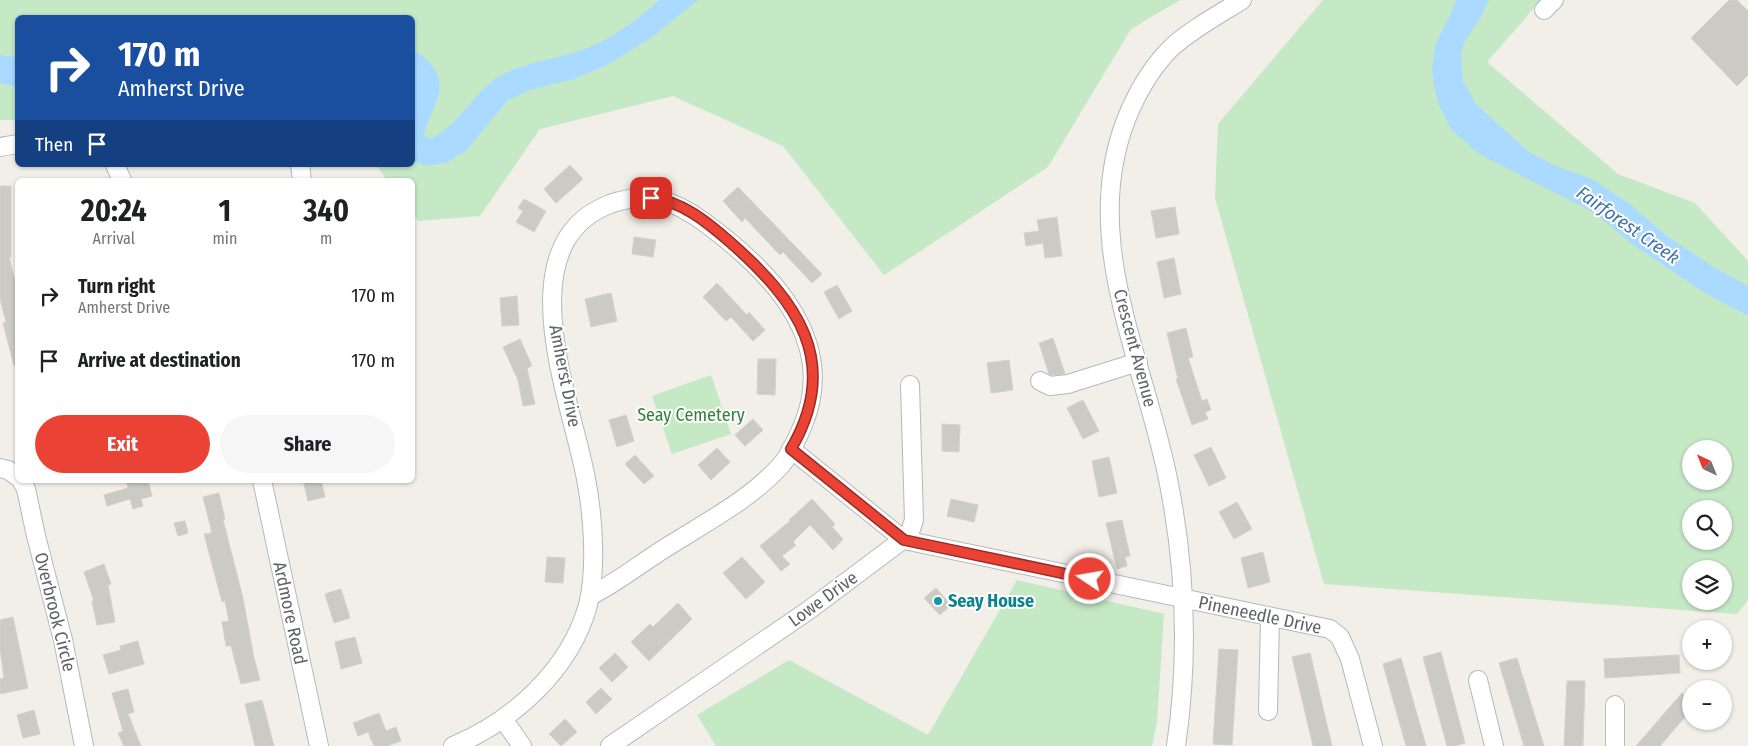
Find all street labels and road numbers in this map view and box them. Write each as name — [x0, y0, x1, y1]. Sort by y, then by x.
street label: Crescent Avenue — [1109, 287, 1161, 409]
street label: Amherst Drive — [544, 323, 586, 429]
street label: Overbrook Circle — [30, 550, 80, 674]
street label: Ardmore Road — [268, 560, 312, 666]
street label: Lowe Drive — [784, 567, 862, 631]
street label: Pineneedle Drive — [1197, 591, 1324, 639]

